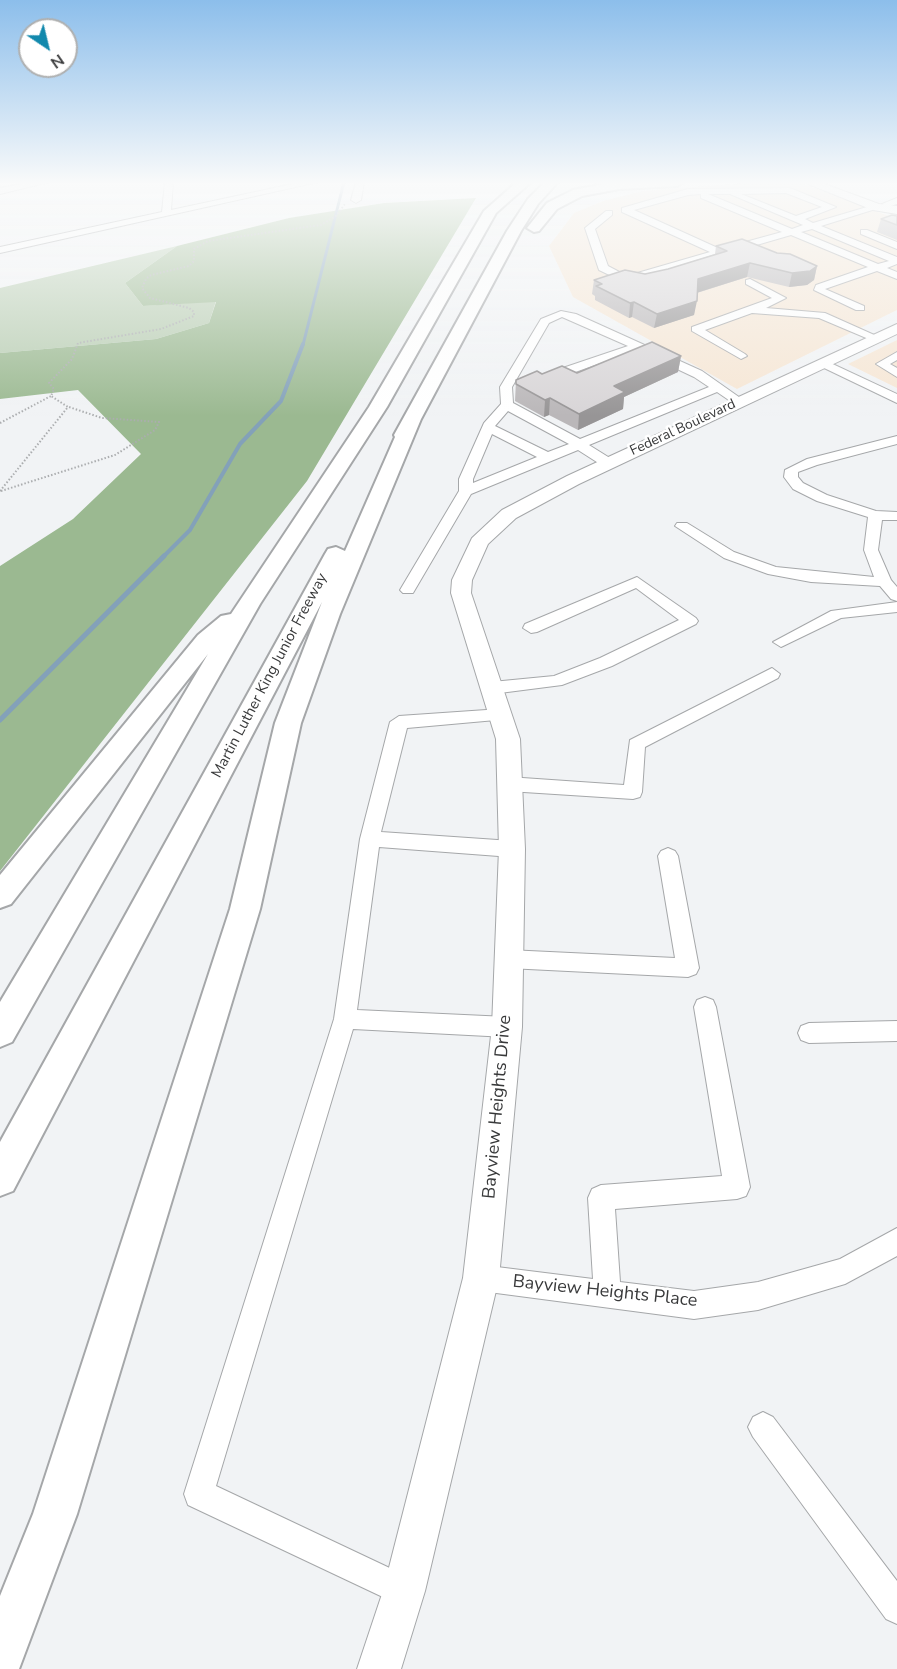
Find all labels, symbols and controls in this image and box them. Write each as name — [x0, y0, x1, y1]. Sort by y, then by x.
north arrow — [18, 18, 78, 78]
text: N — [46, 49, 68, 74]
street label: Federal Boulevard — [627, 396, 739, 460]
street label: Martin Luther King Junior Freeway — [208, 571, 332, 781]
street label: Bayview Heights Drive — [479, 1014, 517, 1200]
street label: Bayview Heights Place — [512, 1272, 698, 1312]

